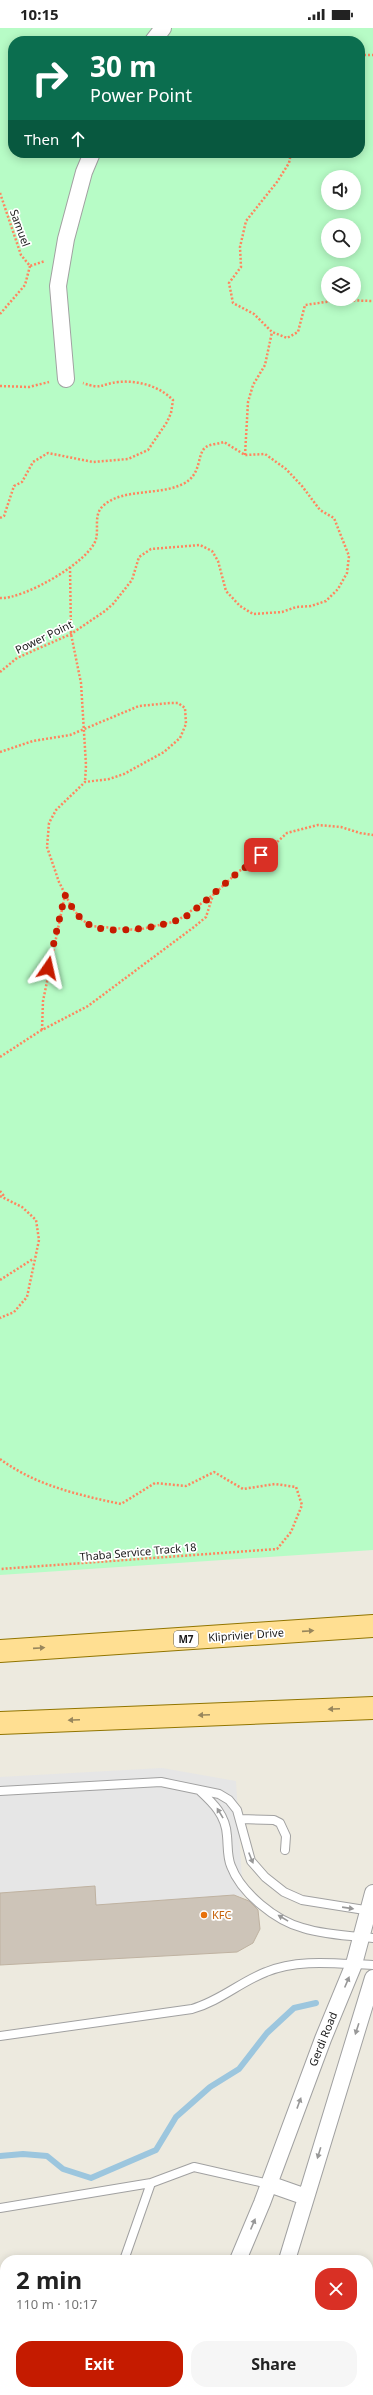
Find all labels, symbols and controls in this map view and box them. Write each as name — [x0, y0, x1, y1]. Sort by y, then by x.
text: 10:15 — [20, 4, 59, 24]
text: 30 m — [90, 47, 157, 85]
icon: right — [24, 52, 76, 104]
text: Power Point — [90, 83, 192, 107]
icon: ahead — [67, 128, 89, 150]
text: Then — [24, 129, 59, 149]
map controls — [321, 170, 361, 306]
button: sound — [321, 170, 361, 210]
street label: Samuel — [7, 207, 34, 248]
button: search — [321, 218, 361, 258]
button: layers — [321, 266, 361, 306]
street label: Power Point — [13, 616, 75, 657]
pin — [244, 838, 278, 872]
icon: arrive — [250, 844, 272, 866]
position arrow — [27, 947, 69, 989]
street label: Thaba Service Track 18 — [79, 1539, 197, 1564]
street label: Kliprivier Drive — [208, 1624, 284, 1645]
one-way arrow — [302, 1627, 314, 1634]
road number: M7 — [174, 1631, 198, 1647]
one-way arrow — [33, 1645, 45, 1652]
one-way arrow — [328, 1706, 340, 1713]
one-way arrow — [198, 1711, 210, 1718]
one-way arrow — [67, 1717, 80, 1723]
one-way arrow — [216, 1807, 223, 1819]
one-way arrow — [248, 1852, 254, 1864]
one-way arrow — [341, 1905, 354, 1911]
place label: KFC — [212, 1907, 232, 1922]
marker: KFC — [199, 1910, 209, 1920]
one-way arrow — [277, 1915, 289, 1922]
one-way arrow — [344, 1975, 350, 1987]
street label: Gerdi Road — [305, 2009, 340, 2068]
one-way arrow — [353, 2023, 359, 2035]
one-way arrow — [297, 2096, 303, 2108]
one-way arrow — [316, 2148, 322, 2160]
one-way arrow — [250, 2219, 256, 2230]
text: 2 min — [16, 2263, 82, 2296]
button: close — [315, 2268, 357, 2310]
text: 110 m · 10:17 — [16, 2295, 97, 2313]
button: Exit — [16, 2341, 183, 2387]
button: Share — [191, 2341, 357, 2387]

